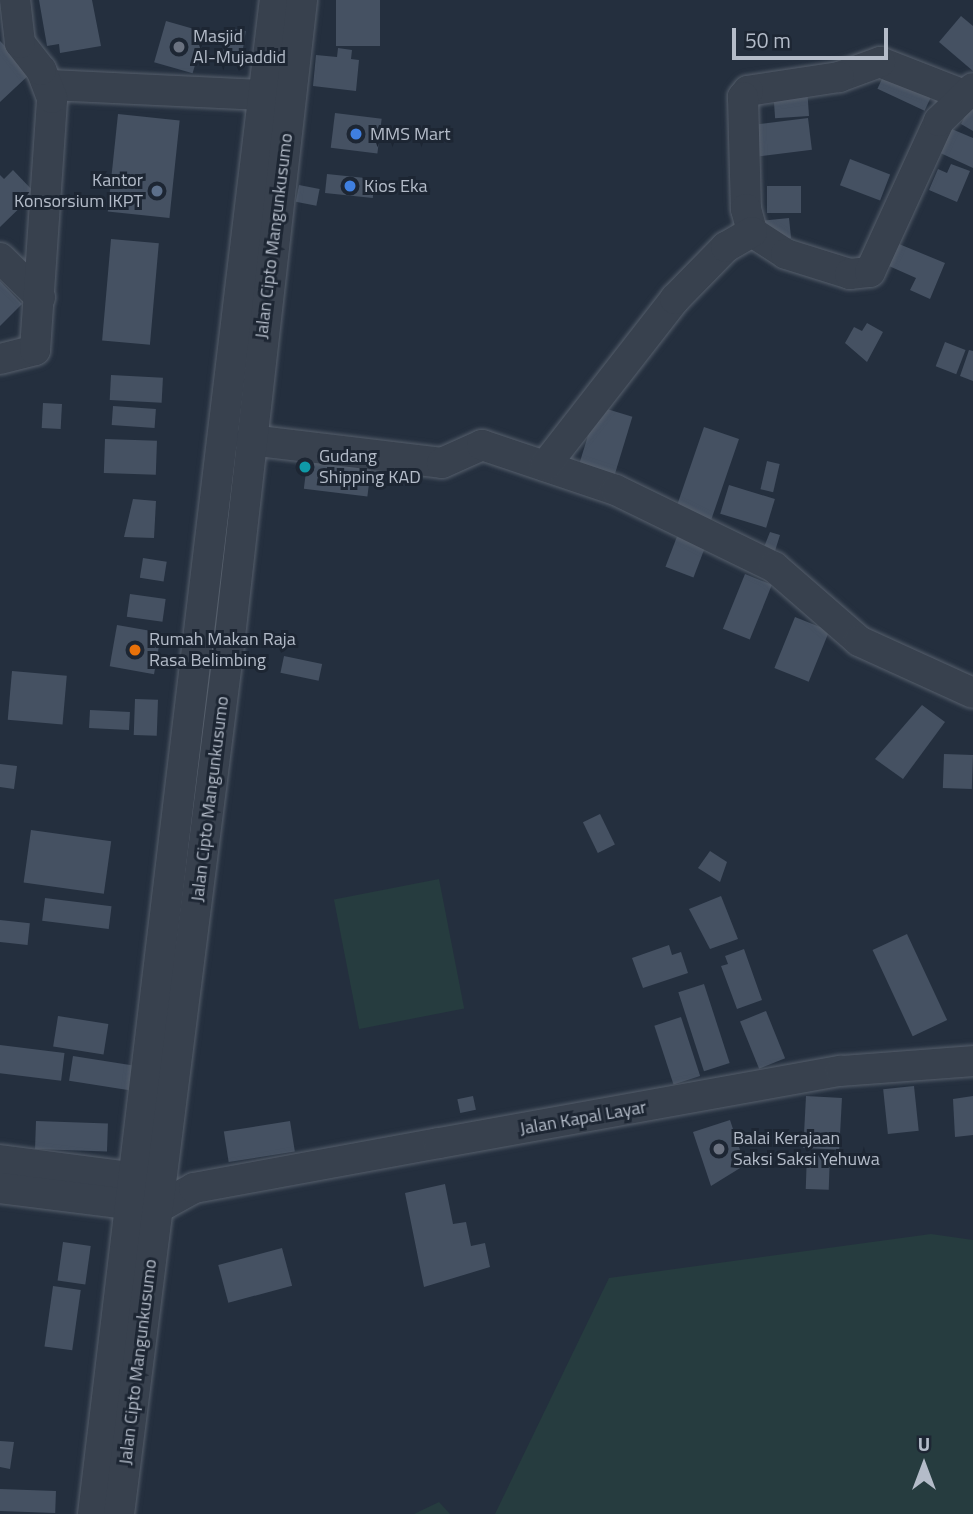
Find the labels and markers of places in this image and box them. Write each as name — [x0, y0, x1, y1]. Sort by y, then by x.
place label: Masjid Al-Mujaddid — [193, 26, 286, 68]
marker: Masjid Al-Mujaddid — [171, 39, 187, 55]
place label: MMS Mart — [370, 123, 451, 145]
marker: MMS Mart — [348, 126, 364, 142]
place label: Kantor Konsorsium IKPT — [14, 170, 143, 212]
place label: Kios Eka — [364, 175, 428, 197]
marker: Kios Eka — [342, 178, 358, 194]
marker: Kantor Konsorsium IKPT — [149, 183, 165, 199]
place label: Gudang Shipping KAD — [319, 446, 421, 489]
marker: Gudang Shipping KAD — [297, 459, 313, 475]
place label: Rumah Makan Raja Rasa Belimbing — [149, 629, 296, 672]
marker: Rumah Makan Raja Rasa Belimbing — [127, 642, 143, 658]
place label: Balai Kerajaan Saksi Saksi Yehuwa — [733, 1128, 880, 1170]
marker: Balai Kerajaan Saksi Saksi Yehuwa — [711, 1141, 727, 1157]

